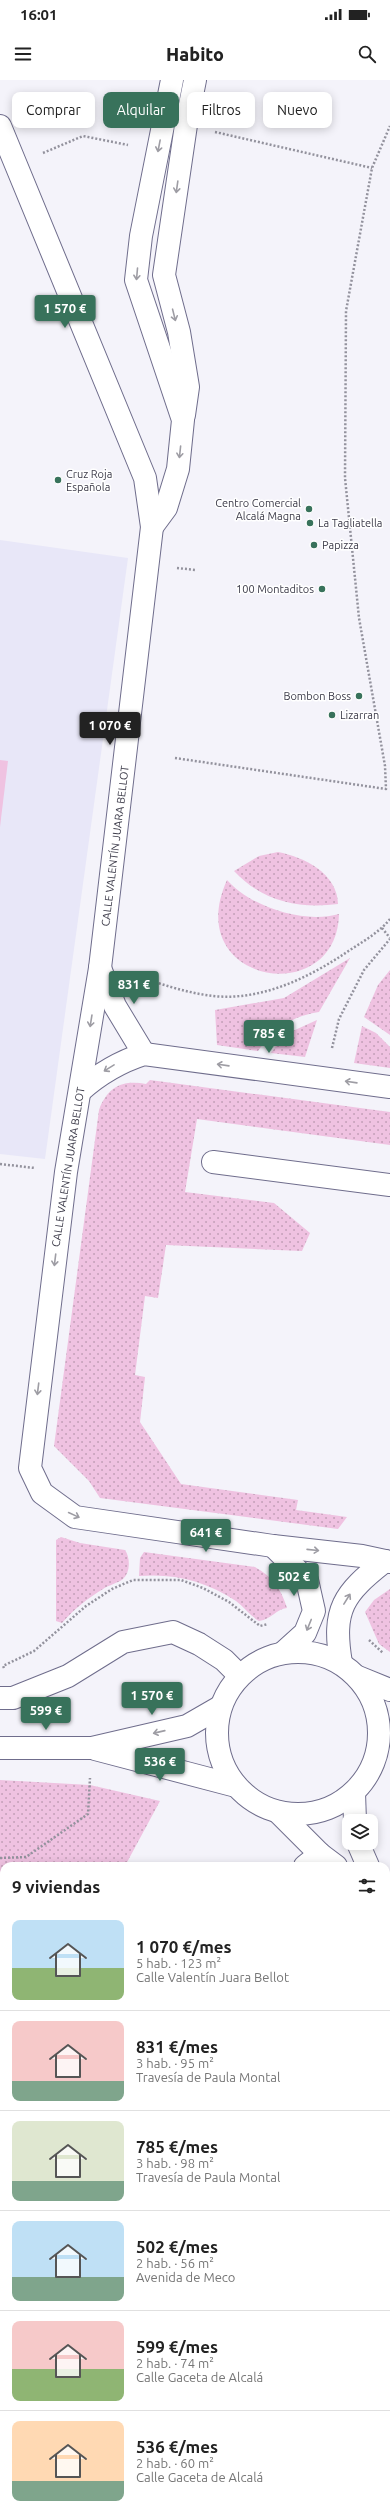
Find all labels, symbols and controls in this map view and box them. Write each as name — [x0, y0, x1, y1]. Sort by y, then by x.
text: 16:01 — [20, 6, 58, 23]
icon: menu — [12, 43, 34, 65]
icon: search — [356, 43, 378, 65]
text: Habito — [166, 44, 224, 64]
chip: Comprar — [12, 92, 95, 128]
chip: Alquilar — [103, 92, 179, 128]
chip: Filtros — [187, 92, 255, 128]
chip: Nuevo — [263, 92, 332, 128]
one-way arrow — [155, 139, 163, 152]
one-way arrow — [173, 180, 181, 193]
one-way arrow — [133, 267, 140, 280]
pin: 1 570 € — [28, 295, 102, 329]
text: 1 570 € — [44, 301, 86, 315]
one-way arrow — [171, 308, 179, 321]
one-way arrow — [176, 445, 183, 458]
place label: Cruz Roja Española — [66, 468, 112, 493]
marker: Cruz Roja Española — [53, 475, 63, 485]
place label: Centro Comercial Alcalá Magna — [215, 497, 301, 522]
marker: Centro Comercial Alcalá Magna — [304, 504, 314, 514]
place label: La Tagliatella — [318, 517, 382, 529]
marker: La Tagliatella — [305, 518, 315, 528]
place label: Papizza — [322, 539, 359, 551]
marker: Papizza — [309, 540, 319, 550]
place label: 100 Montaditos — [236, 583, 314, 595]
marker: 100 Montaditos — [317, 584, 327, 594]
place label: Bombon Boss — [283, 690, 351, 702]
marker: Bombon Boss — [354, 691, 364, 701]
place label: Lizarran — [340, 709, 379, 721]
marker: Lizarran — [327, 710, 337, 720]
pin: 1 070 € — [73, 712, 147, 746]
text: 1 070 € — [89, 718, 131, 732]
street label: CALLE VALENTÍN JUARA BELLOT — [98, 765, 131, 927]
pin: 831 € — [106, 971, 162, 1005]
text: 831 € — [118, 977, 150, 991]
one-way arrow — [87, 1014, 95, 1027]
pin: 785 € — [241, 1020, 297, 1054]
text: 785 € — [253, 1026, 285, 1040]
one-way arrow — [216, 1061, 229, 1069]
one-way arrow — [104, 1064, 115, 1072]
one-way arrow — [345, 1078, 358, 1086]
street label: CALLE VALENTÍN JUARA BELLOT — [48, 1086, 87, 1248]
one-way arrow — [51, 1253, 58, 1266]
one-way arrow — [35, 1382, 42, 1395]
one-way arrow — [68, 1512, 80, 1519]
pin: 641 € — [178, 1519, 234, 1553]
text: 641 € — [190, 1525, 222, 1539]
one-way arrow — [306, 1546, 319, 1554]
pin: 502 € — [266, 1563, 322, 1597]
text: 502 € — [278, 1569, 310, 1583]
one-way arrow — [343, 1593, 351, 1605]
one-way arrow — [304, 1619, 312, 1631]
pin: 1 570 € — [115, 1682, 189, 1716]
text: 1 570 € — [131, 1688, 173, 1702]
pin: 599 € — [18, 1697, 74, 1731]
text: 599 € — [30, 1703, 62, 1717]
one-way arrow — [153, 1729, 166, 1737]
pin: 536 € — [132, 1748, 188, 1782]
text: 536 € — [144, 1754, 176, 1768]
map controls — [342, 1814, 378, 1850]
button: layers — [342, 1814, 378, 1850]
icon: filters — [356, 1875, 378, 1897]
text: 9 viviendas — [12, 1877, 100, 1896]
icon: home — [44, 1936, 92, 1984]
text: 1 070 €/mes — [136, 1937, 232, 1956]
text: 5 hab. · 123 m² — [136, 1956, 221, 1970]
text: Calle Valentín Juara Bellot — [136, 1970, 289, 1984]
icon: home — [44, 2037, 92, 2085]
text: 831 €/mes — [136, 2037, 218, 2056]
text: 3 hab. · 95 m² — [136, 2056, 214, 2070]
text: Travesía de Paula Montal — [136, 2070, 280, 2084]
icon: home — [44, 2137, 92, 2185]
text: 785 €/mes — [136, 2137, 218, 2156]
text: 3 hab. · 98 m² — [136, 2156, 214, 2170]
text: Travesía de Paula Montal — [136, 2170, 280, 2184]
icon: home — [44, 2237, 92, 2285]
text: 502 €/mes — [136, 2237, 218, 2256]
text: 2 hab. · 56 m² — [136, 2256, 214, 2270]
text: Avenida de Meco — [136, 2270, 235, 2284]
icon: home — [44, 2337, 92, 2385]
text: 599 €/mes — [136, 2337, 218, 2356]
text: 2 hab. · 74 m² — [136, 2356, 214, 2370]
text: Calle Gaceta de Alcalá — [136, 2370, 263, 2384]
icon: home — [44, 2437, 92, 2485]
text: 536 €/mes — [136, 2437, 218, 2456]
text: 2 hab. · 60 m² — [136, 2456, 214, 2470]
text: Calle Gaceta de Alcalá — [136, 2470, 263, 2484]

